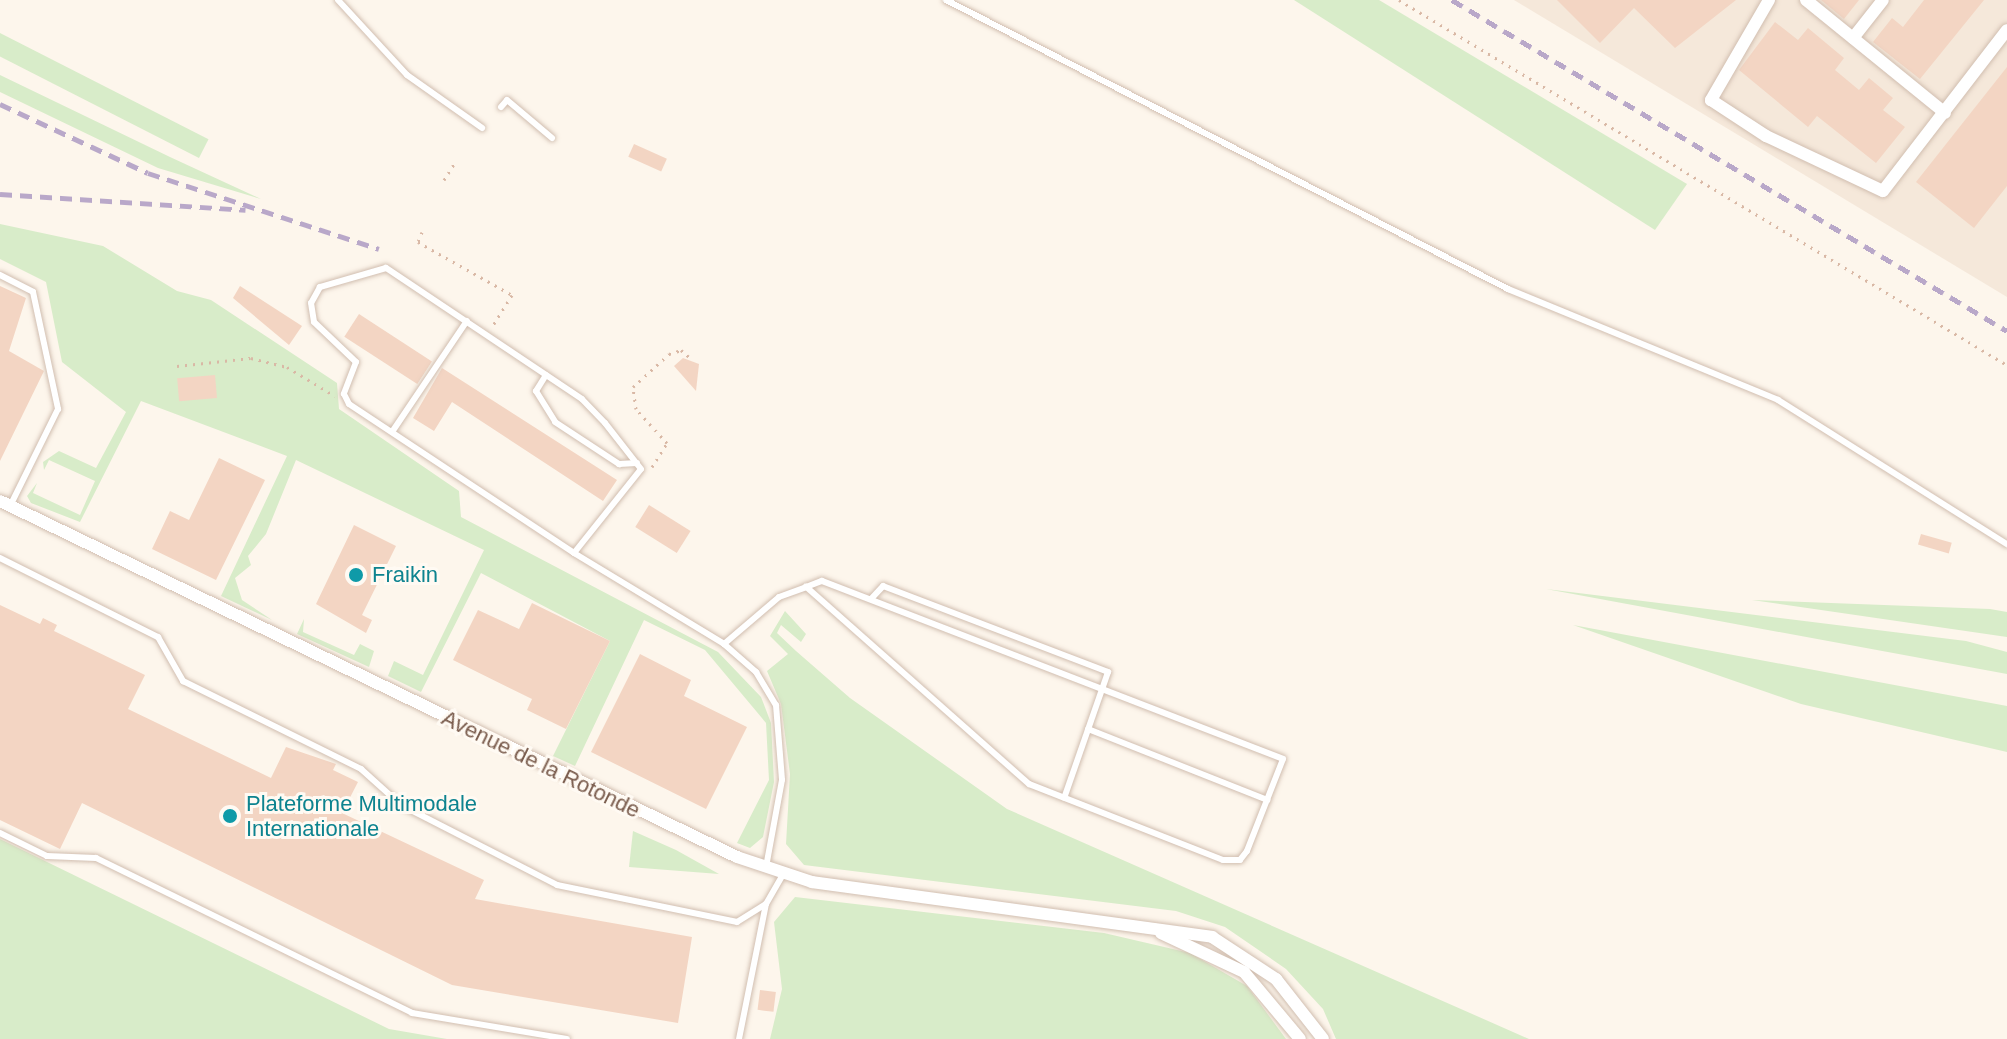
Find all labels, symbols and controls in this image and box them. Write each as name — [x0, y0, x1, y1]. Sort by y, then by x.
place label: Fraikin — [372, 562, 438, 588]
marker: Fraikin — [347, 566, 365, 584]
street label: Avenue de la Rotonde — [438, 705, 644, 823]
place label: Plateforme Multimodale Internationale — [246, 790, 477, 842]
marker: Plateforme Multimodale Internationale — [221, 807, 239, 825]

